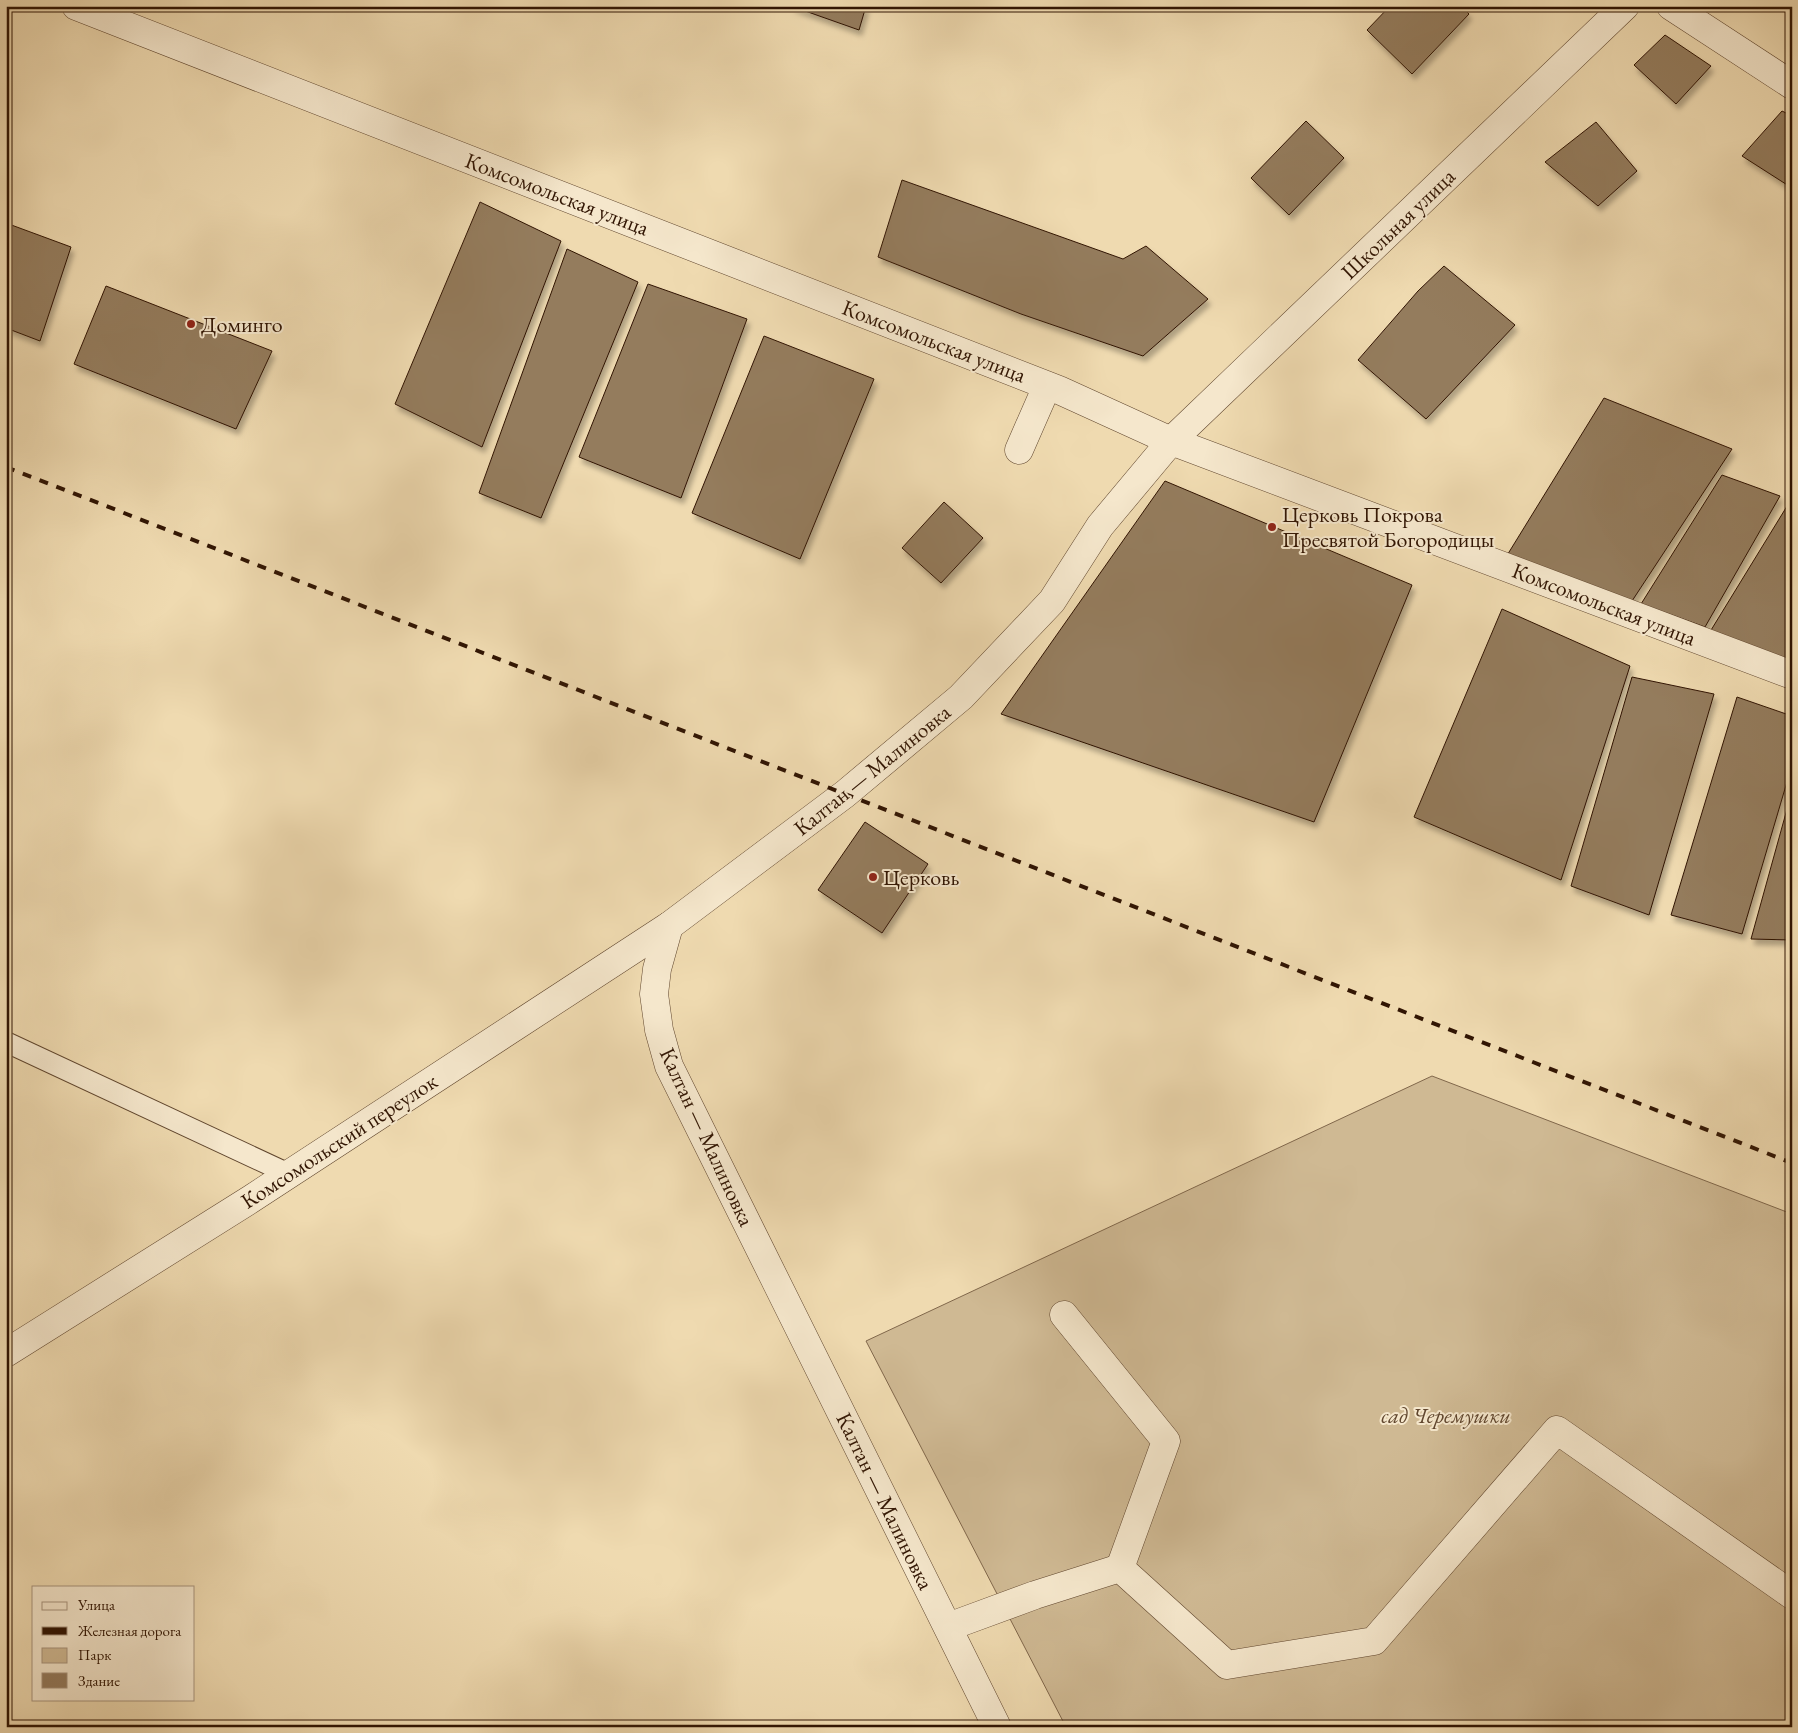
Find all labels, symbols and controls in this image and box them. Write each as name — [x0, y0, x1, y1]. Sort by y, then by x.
street label: Комсомольская улица — [461, 146, 653, 242]
street label: Школьная улица — [1335, 162, 1462, 286]
street label: Комсомольская улица — [838, 293, 1030, 389]
place label: Доминго — [201, 310, 283, 339]
marker: Доминго — [185, 318, 197, 330]
place label: Церковь Покрова Пресвятой Богородицы — [1282, 500, 1494, 554]
marker: Церковь Покрова Пресвятой Богородицы — [1266, 521, 1278, 533]
street label: Комсомольская улица — [1508, 556, 1700, 652]
street label: Калтан — Малиновка — [788, 698, 957, 842]
place label: Церковь — [883, 863, 959, 892]
marker: Церковь — [867, 871, 879, 883]
street label: Калтан — Малиновка — [653, 1043, 761, 1231]
street label: Комсомольский переулок — [235, 1066, 443, 1215]
park label: сад Черемушки — [1381, 1401, 1511, 1430]
street label: Калтан — Малиновка — [829, 1408, 941, 1595]
legend — [32, 1586, 195, 1700]
text: Улица — [77, 1595, 115, 1614]
text: Железная дорога — [77, 1621, 181, 1640]
text: Парк — [78, 1645, 111, 1664]
text: Здание — [78, 1671, 120, 1690]

